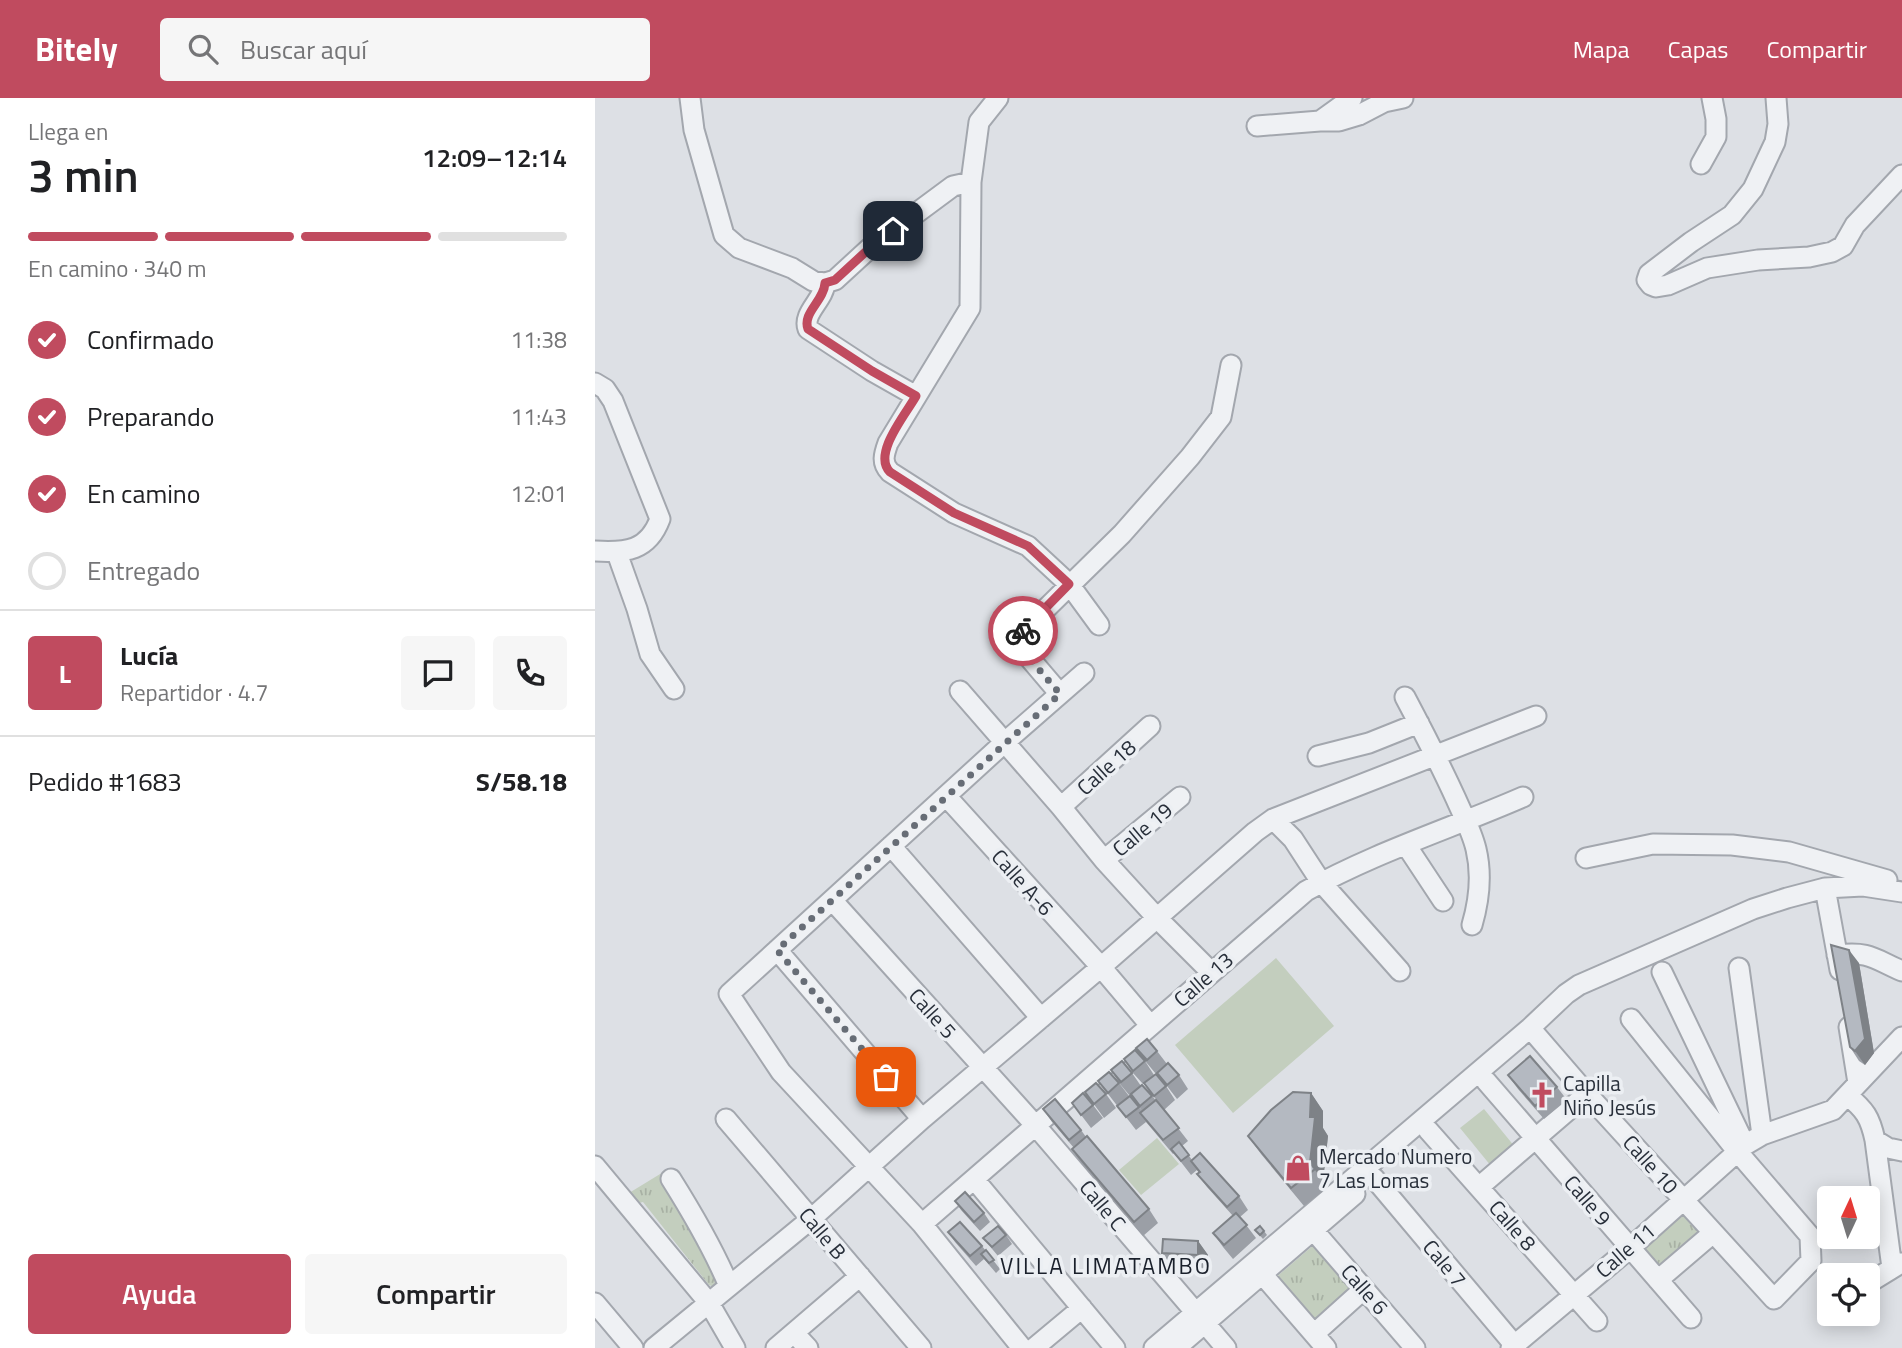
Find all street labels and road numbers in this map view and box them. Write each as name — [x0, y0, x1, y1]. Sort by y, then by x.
street label: Calle 18 — [1069, 731, 1143, 802]
street label: Calle 19 — [1105, 794, 1179, 864]
street label: Calle A-6 — [984, 842, 1062, 922]
street label: Calle 13 — [1166, 944, 1240, 1014]
street label: Calle 5 — [901, 981, 965, 1045]
street label: Calle 10 — [1616, 1127, 1686, 1201]
street label: Calle 9 — [1557, 1167, 1619, 1233]
street label: Calle C — [1072, 1172, 1134, 1238]
street label: Calle 8 — [1482, 1192, 1544, 1258]
street label: Calle B — [792, 1200, 854, 1266]
street label: Calle 11 — [1588, 1215, 1662, 1285]
street label: Cale 7 — [1415, 1232, 1475, 1294]
street label: Calle 6 — [1334, 1256, 1396, 1322]

